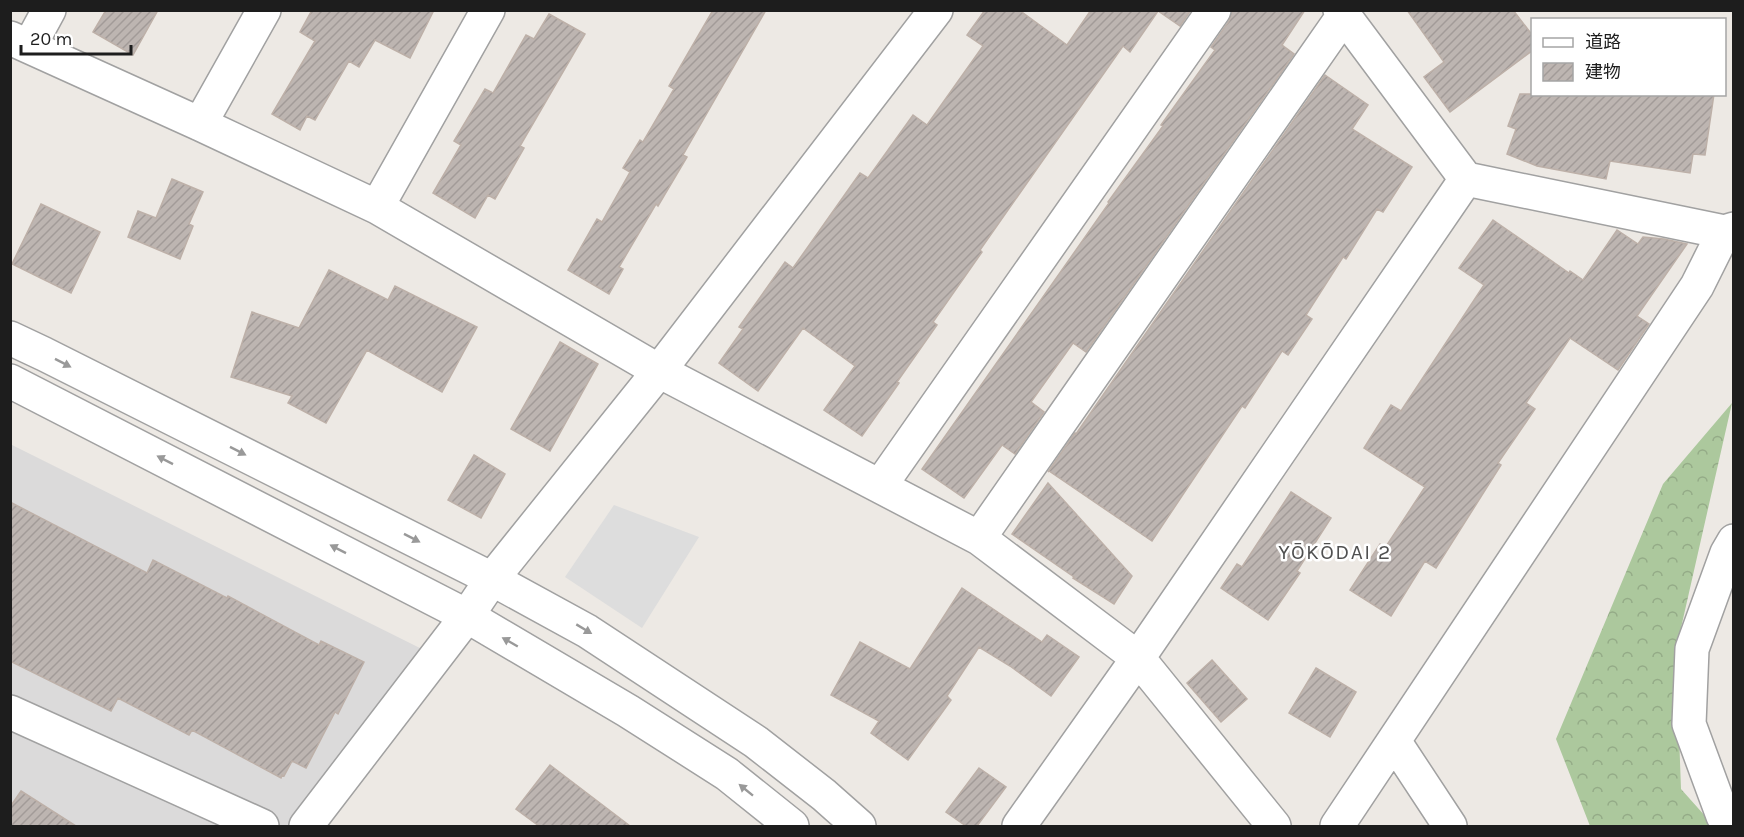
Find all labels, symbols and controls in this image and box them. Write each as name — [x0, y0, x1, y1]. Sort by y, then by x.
scale bar — [21, 18, 130, 56]
legend — [1531, 18, 1726, 96]
text: 20 m — [30, 28, 72, 50]
text: 道路 — [1585, 31, 1621, 53]
text: 建物 — [1585, 61, 1621, 83]
one-way arrow — [55, 359, 72, 368]
one-way arrow — [229, 446, 246, 456]
one-way arrow — [157, 455, 174, 465]
one-way arrow — [403, 534, 420, 543]
district label: YŌKŌDAI 2 — [1278, 540, 1392, 564]
one-way arrow — [330, 545, 347, 554]
one-way arrow — [576, 624, 592, 635]
one-way arrow — [502, 636, 518, 647]
one-way arrow — [739, 784, 754, 797]

